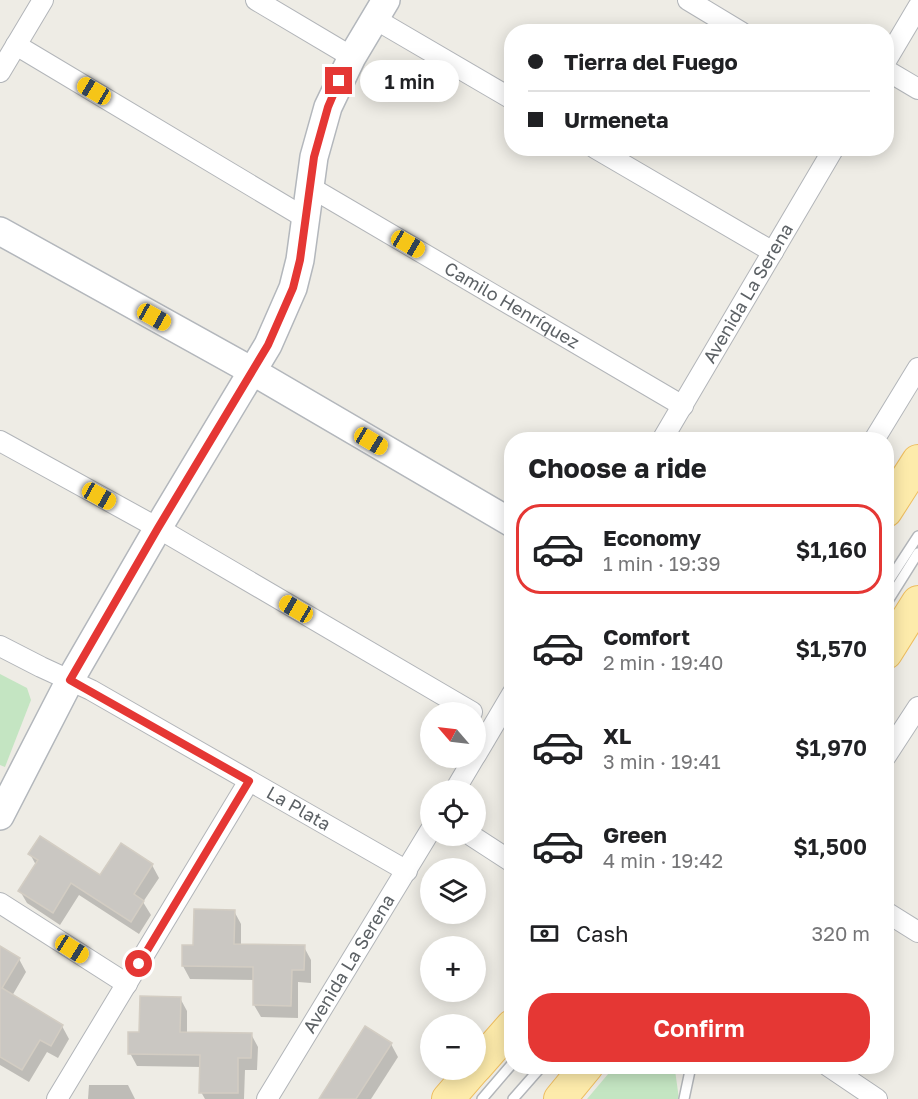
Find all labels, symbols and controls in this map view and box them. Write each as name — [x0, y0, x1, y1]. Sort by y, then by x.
text: Tierra del Fuego — [564, 48, 738, 75]
callout: 1 min — [360, 60, 459, 102]
route end — [325, 67, 352, 94]
text: 1 min — [384, 69, 435, 93]
car — [74, 74, 114, 108]
text: Urmeneta — [564, 106, 669, 133]
street label: Avenida La Serena — [698, 219, 797, 367]
car — [388, 227, 428, 261]
street label: Camilo Henríquez — [441, 256, 584, 353]
car — [134, 300, 174, 334]
car — [351, 424, 391, 458]
text: Choose a ride — [528, 452, 707, 484]
car — [79, 479, 119, 513]
icon: car — [531, 522, 585, 576]
text: Economy — [603, 524, 701, 551]
text: $1,160 — [796, 536, 867, 563]
text: 1 min · 19:39 — [603, 551, 721, 575]
car — [276, 592, 316, 626]
icon: car — [531, 621, 585, 675]
text: Comfort — [603, 623, 690, 650]
text: $1,570 — [795, 635, 867, 662]
text: 2 min · 19:40 — [603, 650, 723, 674]
north arrow — [420, 702, 486, 768]
map controls — [420, 702, 486, 1080]
icon: car — [531, 720, 585, 774]
text: XL — [603, 722, 631, 749]
text: $1,970 — [795, 734, 867, 761]
text: 3 min · 19:41 — [603, 749, 721, 773]
button: locate — [420, 780, 486, 846]
street label: La Plata — [263, 781, 335, 835]
icon: car — [531, 819, 585, 873]
text: Green — [603, 821, 667, 848]
text: $1,500 — [793, 833, 867, 860]
text: 4 min · 19:42 — [603, 848, 723, 872]
button: layers — [420, 858, 486, 924]
street label: Avenida La Serena — [298, 890, 399, 1037]
icon: cash — [528, 917, 561, 950]
text: Cash — [576, 920, 629, 947]
text: 320 m — [812, 921, 870, 945]
car — [52, 932, 92, 966]
button: + — [420, 936, 486, 1002]
route start — [125, 950, 152, 977]
button: Confirm — [528, 993, 870, 1062]
button: − — [420, 1014, 486, 1080]

